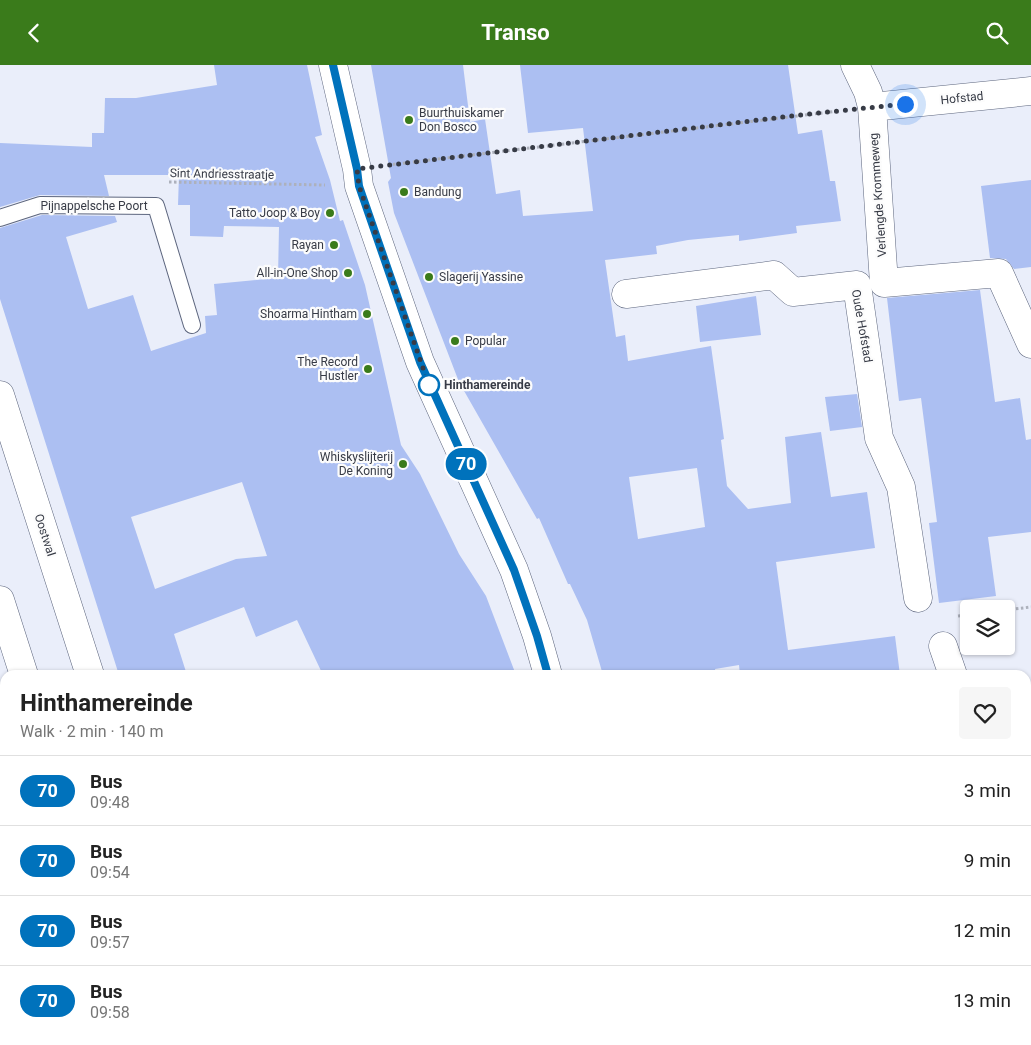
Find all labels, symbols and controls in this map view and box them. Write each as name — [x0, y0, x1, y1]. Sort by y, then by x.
icon: back — [20, 19, 48, 47]
icon: search — [983, 19, 1011, 47]
text: Transo — [481, 20, 550, 45]
street label: Hofstad — [940, 89, 984, 107]
your location — [893, 92, 918, 117]
place label: Buurthuiskamer Don Bosco — [419, 106, 504, 134]
marker: Buurthuiskamer Don Bosco — [403, 114, 415, 126]
street label: Verlengde Krommeweg — [867, 132, 889, 258]
street label: Sint Andriesstraatje — [170, 166, 274, 182]
place label: Bandung — [414, 185, 461, 199]
marker: Bandung — [398, 186, 410, 198]
street label: Pijnappelsche Poort — [40, 199, 148, 213]
place label: Tatto Joop & Boy — [229, 206, 320, 220]
marker: Tatto Joop & Boy — [324, 207, 336, 219]
place label: Rayan — [291, 238, 324, 252]
marker: Rayan — [328, 239, 340, 251]
place label: All-in-One Shop — [257, 266, 338, 280]
marker: All-in-One Shop — [342, 267, 354, 279]
place label: Slagerij Yassine — [439, 270, 523, 284]
marker: Slagerij Yassine — [423, 271, 435, 283]
street label: Oude Hofstad — [849, 288, 875, 364]
place label: Shoarma Hintham — [260, 307, 357, 321]
marker: Shoarma Hintham — [361, 308, 373, 320]
place label: Popular — [465, 334, 506, 348]
marker: Popular — [449, 335, 461, 347]
place label: The Record Hustler — [297, 355, 358, 383]
marker: The Record Hustler — [362, 363, 374, 375]
marker: Hinthamereinde — [418, 374, 440, 396]
place label: Hinthamereinde — [444, 378, 531, 392]
line badge: 70 — [444, 448, 488, 480]
place label: Whiskyslijterij De Koning — [320, 450, 393, 478]
text: 70 — [456, 453, 476, 474]
marker: Whiskyslijterij De Koning — [397, 458, 409, 470]
street label: Oostwal — [32, 512, 58, 558]
map controls — [960, 600, 1015, 655]
button: layers — [960, 600, 1015, 655]
button: heart — [959, 687, 1011, 739]
text: Hinthamereinde — [20, 689, 193, 717]
text: Walk · 2 min · 140 m — [20, 722, 164, 741]
text: Bus — [90, 770, 123, 793]
text: 3 min — [964, 779, 1011, 802]
text: 70 — [37, 780, 58, 801]
text: 09:48 — [90, 793, 130, 812]
text: Bus — [90, 840, 123, 863]
text: 9 min — [964, 849, 1011, 872]
text: 70 — [37, 850, 58, 871]
text: 09:54 — [90, 863, 130, 882]
text: Bus — [90, 910, 123, 933]
text: 12 min — [953, 919, 1011, 942]
text: 70 — [37, 920, 58, 941]
text: 09:57 — [90, 933, 130, 952]
text: Bus — [90, 980, 123, 1003]
text: 13 min — [953, 989, 1011, 1012]
text: 70 — [37, 990, 58, 1011]
text: 09:58 — [90, 1003, 130, 1022]

